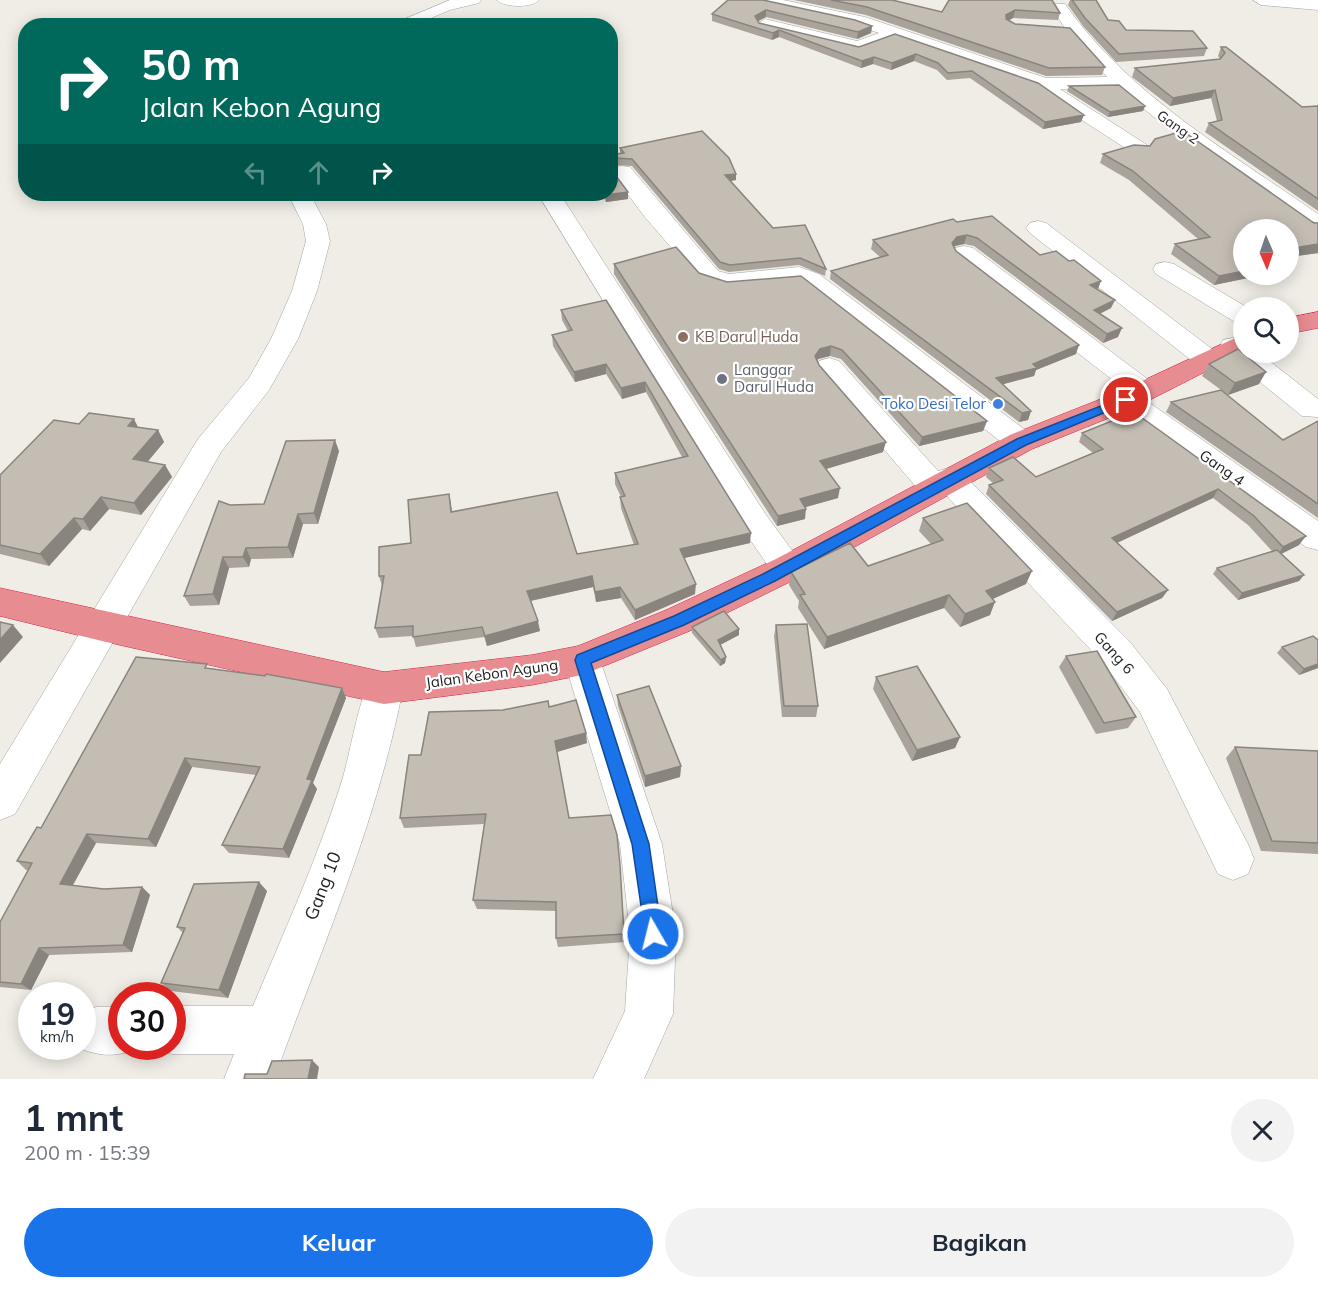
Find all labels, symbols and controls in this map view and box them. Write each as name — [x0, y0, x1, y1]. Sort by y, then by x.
text: 50 m — [141, 38, 241, 91]
icon: right — [42, 42, 120, 120]
text: Jalan Kebon Agung — [141, 90, 381, 124]
street label: Gang 2 — [1153, 106, 1203, 148]
icon: left — [239, 156, 272, 189]
icon: ahead — [302, 156, 335, 189]
icon: right — [365, 156, 398, 189]
north arrow — [1233, 219, 1299, 285]
map controls — [1233, 219, 1299, 363]
button: search — [1233, 297, 1299, 363]
place label: KB Darul Huda — [695, 327, 799, 346]
marker: KB Darul Huda — [676, 330, 690, 344]
place label: Langgar Darul Huda — [734, 360, 814, 396]
marker: Langgar Darul Huda — [715, 372, 729, 386]
pin — [1100, 374, 1151, 425]
icon: arrive — [1109, 383, 1142, 416]
place label: Toko Desi Telor — [882, 394, 987, 413]
marker: Toko Desi Telor — [991, 397, 1005, 411]
street label: Gang 4 — [1196, 445, 1249, 490]
street label: Gang 6 — [1090, 627, 1138, 678]
street label: Jalan Kebon Agung — [425, 655, 559, 692]
street label: Gang 10 — [299, 848, 346, 923]
position arrow — [621, 902, 685, 966]
speed limit sign: 30 — [108, 982, 186, 1060]
text: 19 — [39, 995, 75, 1033]
text: km/h — [40, 1027, 74, 1046]
text: 1 mnt — [24, 1095, 123, 1140]
button: close — [1231, 1099, 1294, 1162]
text: 200 m · 15:39 — [24, 1140, 150, 1165]
button: Keluar — [24, 1208, 653, 1277]
button: Bagikan — [665, 1208, 1294, 1277]

